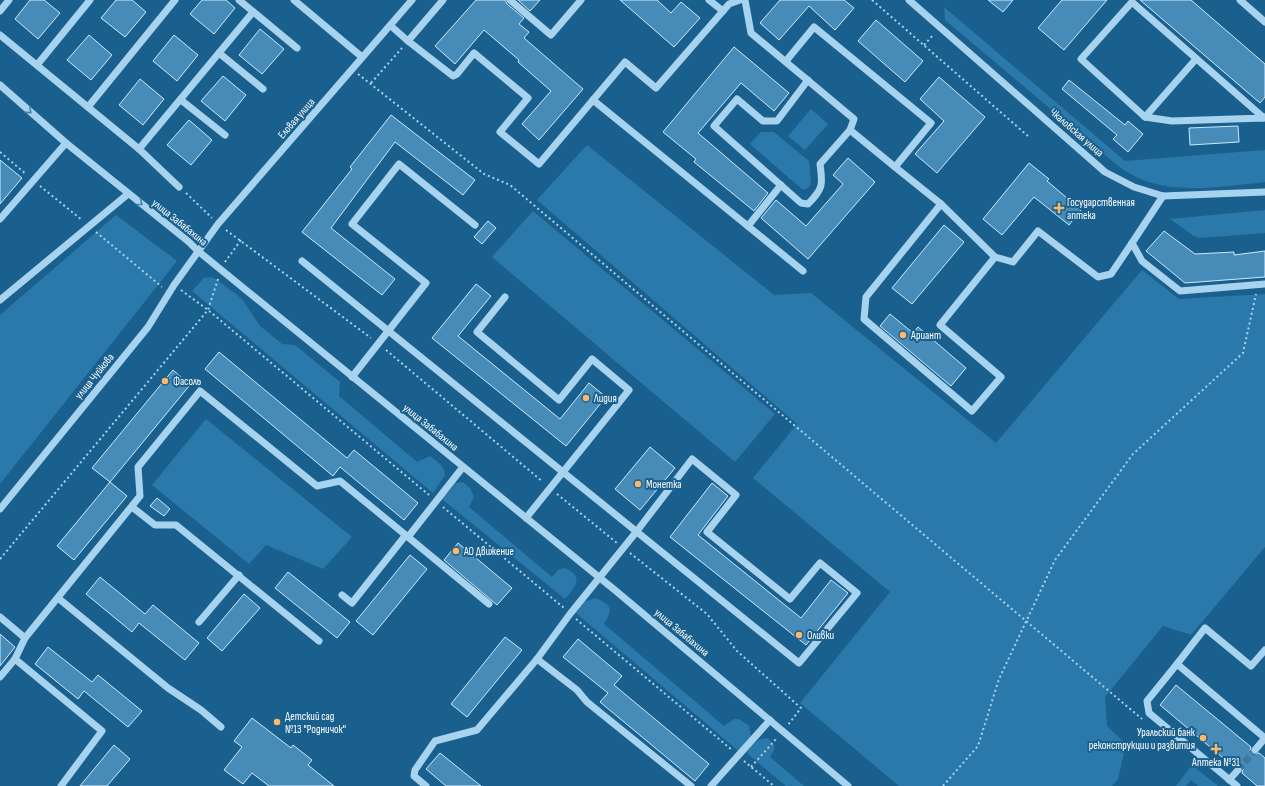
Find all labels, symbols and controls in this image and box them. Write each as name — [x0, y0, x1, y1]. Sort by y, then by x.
street label: Еловая улица — [275, 95, 317, 141]
one-way arrow — [25, 106, 32, 113]
street label: Чкаловская улица — [1047, 106, 1106, 159]
street label: улица Забабахина — [149, 196, 210, 249]
place label: Государственная аптека — [1067, 196, 1135, 222]
one-way arrow — [135, 198, 142, 205]
marker: Государственная аптека — [1054, 203, 1064, 213]
place label: Ариант — [910, 329, 941, 342]
marker: Ариант — [898, 330, 908, 340]
street label: улица Чуйкова — [72, 351, 117, 402]
place label: Фасоль — [173, 375, 201, 388]
marker: Фасоль — [160, 376, 170, 386]
place label: Лидия — [593, 392, 617, 405]
marker: Лидия — [581, 393, 591, 403]
street label: улица Забабахина — [400, 401, 461, 454]
place label: Монетка — [646, 478, 682, 491]
marker: Монетка — [633, 479, 643, 489]
place label: АО Движение — [463, 545, 514, 558]
marker: АО Движение — [451, 546, 461, 556]
street label: улица Забабахина — [652, 606, 712, 659]
place label: Оливки — [807, 629, 835, 642]
marker: Оливки — [794, 630, 804, 640]
place label: Детский сад №13 "Родничок" — [285, 710, 346, 736]
marker: Детский сад №13 "Родничок" — [272, 717, 282, 727]
place label: Уральский банк реконструкции и развития — [1089, 726, 1196, 752]
marker: Уральский банк реконструкции и развития — [1198, 733, 1208, 743]
marker: Аптека №31 — [1211, 744, 1221, 754]
place label: Аптека №31 — [1191, 756, 1240, 769]

